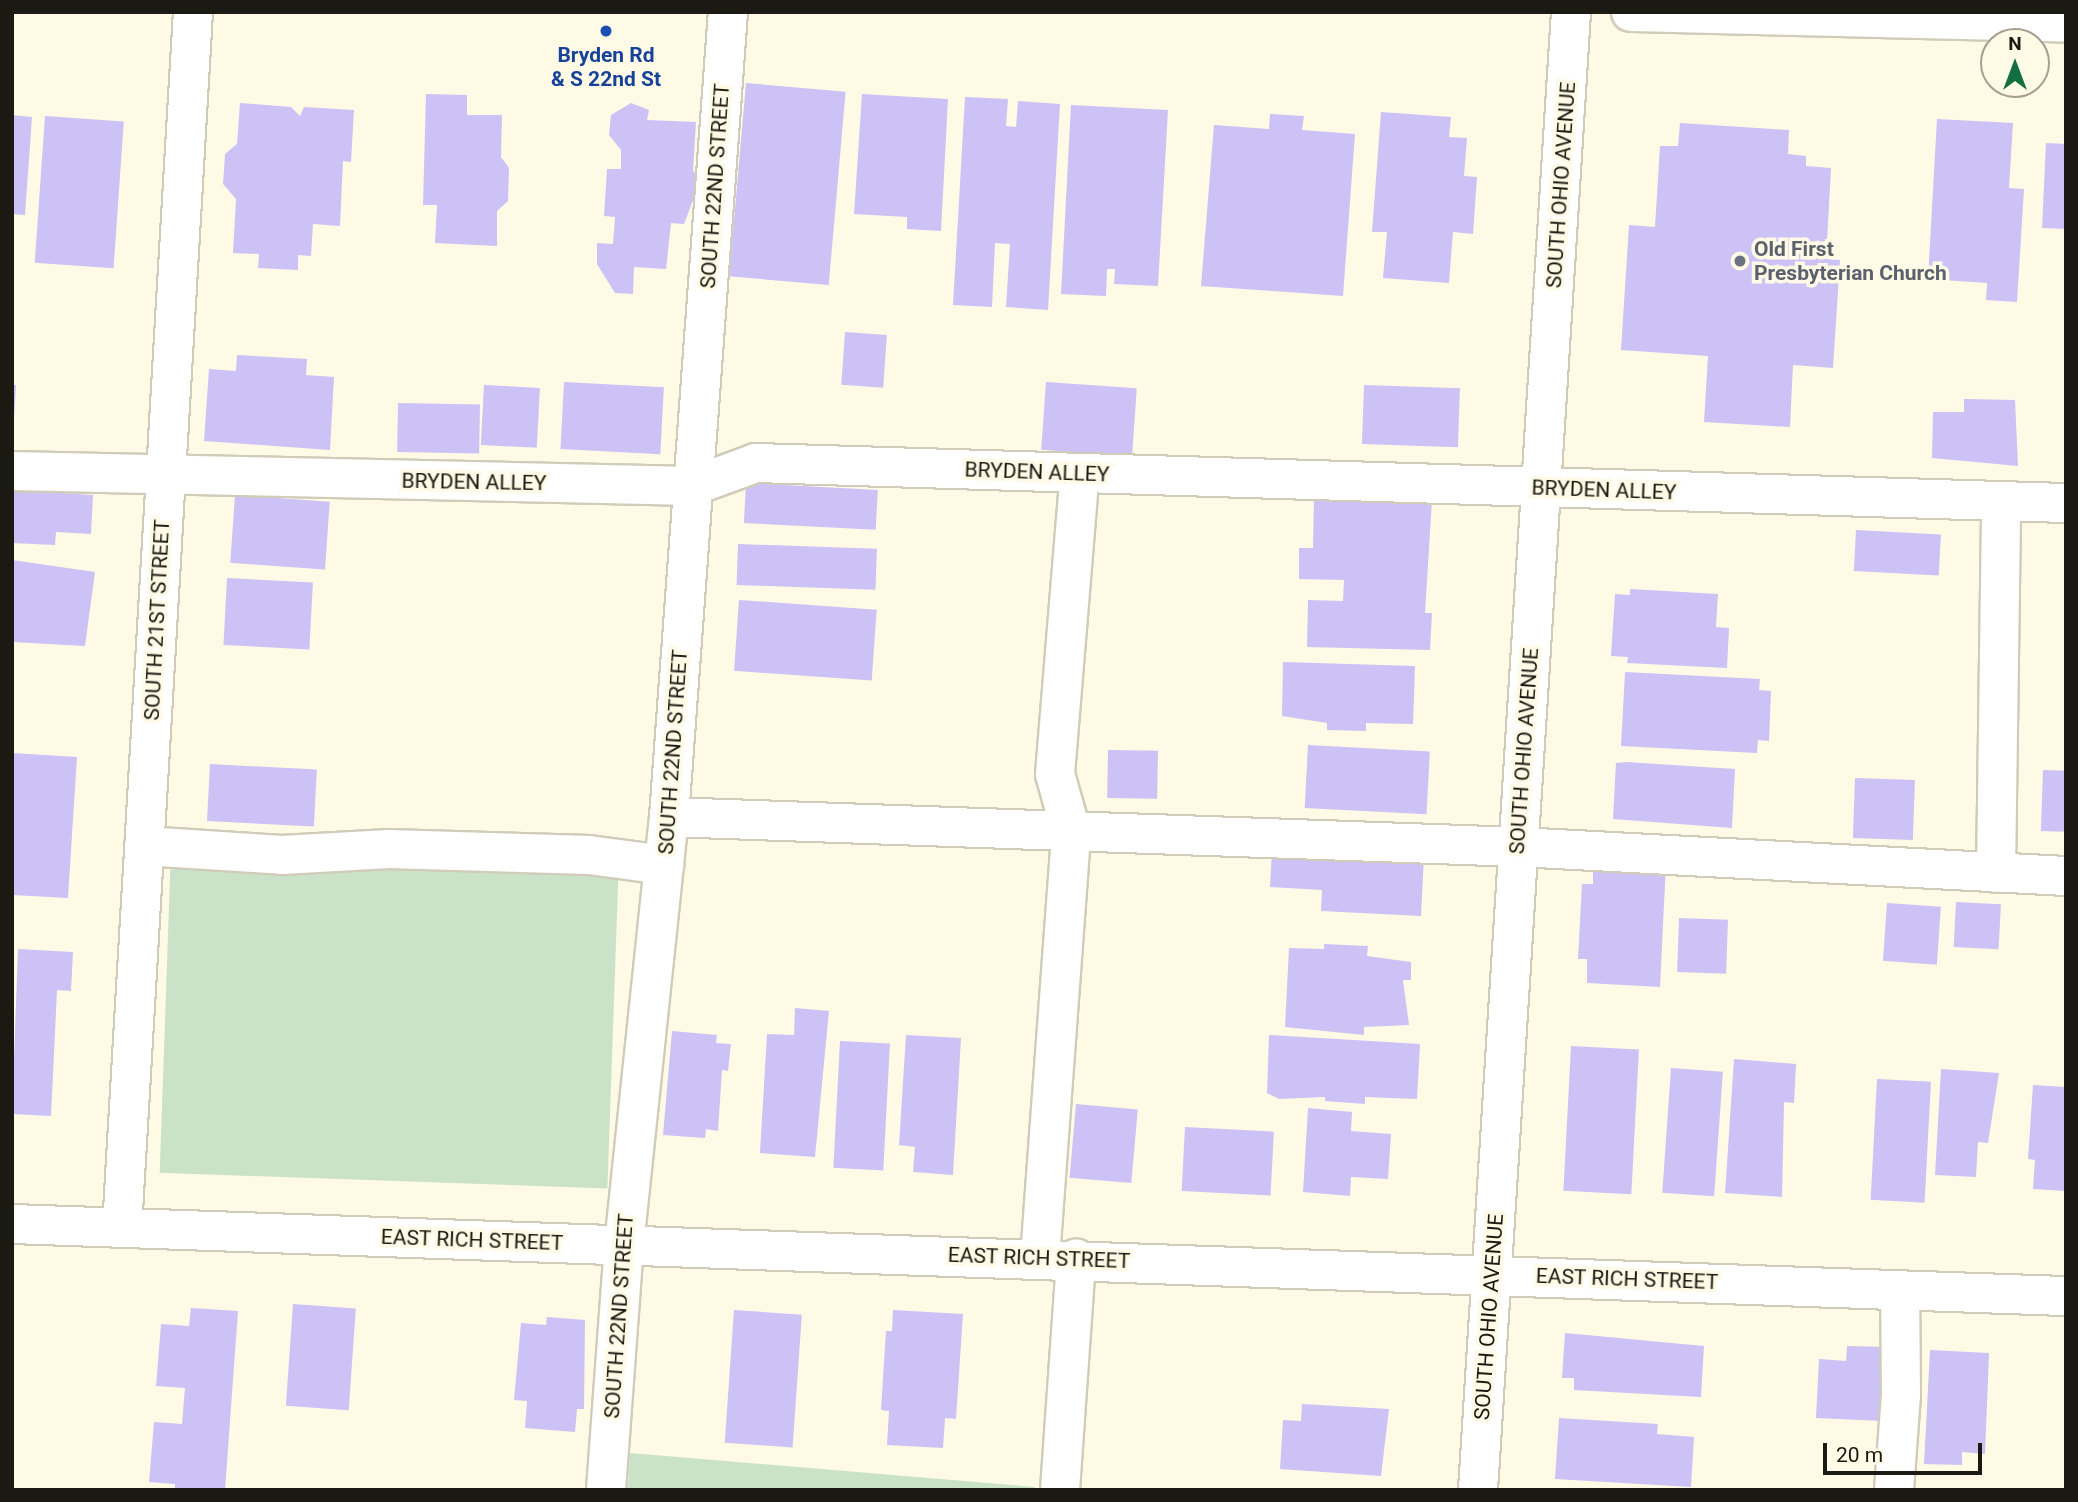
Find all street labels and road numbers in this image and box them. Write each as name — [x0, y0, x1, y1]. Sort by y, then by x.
street label: SOUTH OHIO AVENUE — [1541, 81, 1581, 289]
street label: SOUTH 22ND STREET — [695, 83, 735, 289]
street label: BRYDEN ALLEY — [964, 457, 1110, 487]
street label: BRYDEN ALLEY — [401, 468, 547, 496]
street label: BRYDEN ALLEY — [1531, 475, 1677, 505]
street label: SOUTH 21ST STREET — [139, 519, 175, 721]
street label: SOUTH OHIO AVENUE — [1504, 647, 1544, 855]
street label: SOUTH 22ND STREET — [653, 649, 693, 855]
street label: SOUTH 22ND STREET — [599, 1213, 639, 1419]
street label: SOUTH OHIO AVENUE — [1469, 1213, 1509, 1421]
street label: EAST RICH STREET — [380, 1224, 564, 1256]
street label: EAST RICH STREET — [947, 1242, 1131, 1274]
street label: EAST RICH STREET — [1535, 1263, 1719, 1295]

